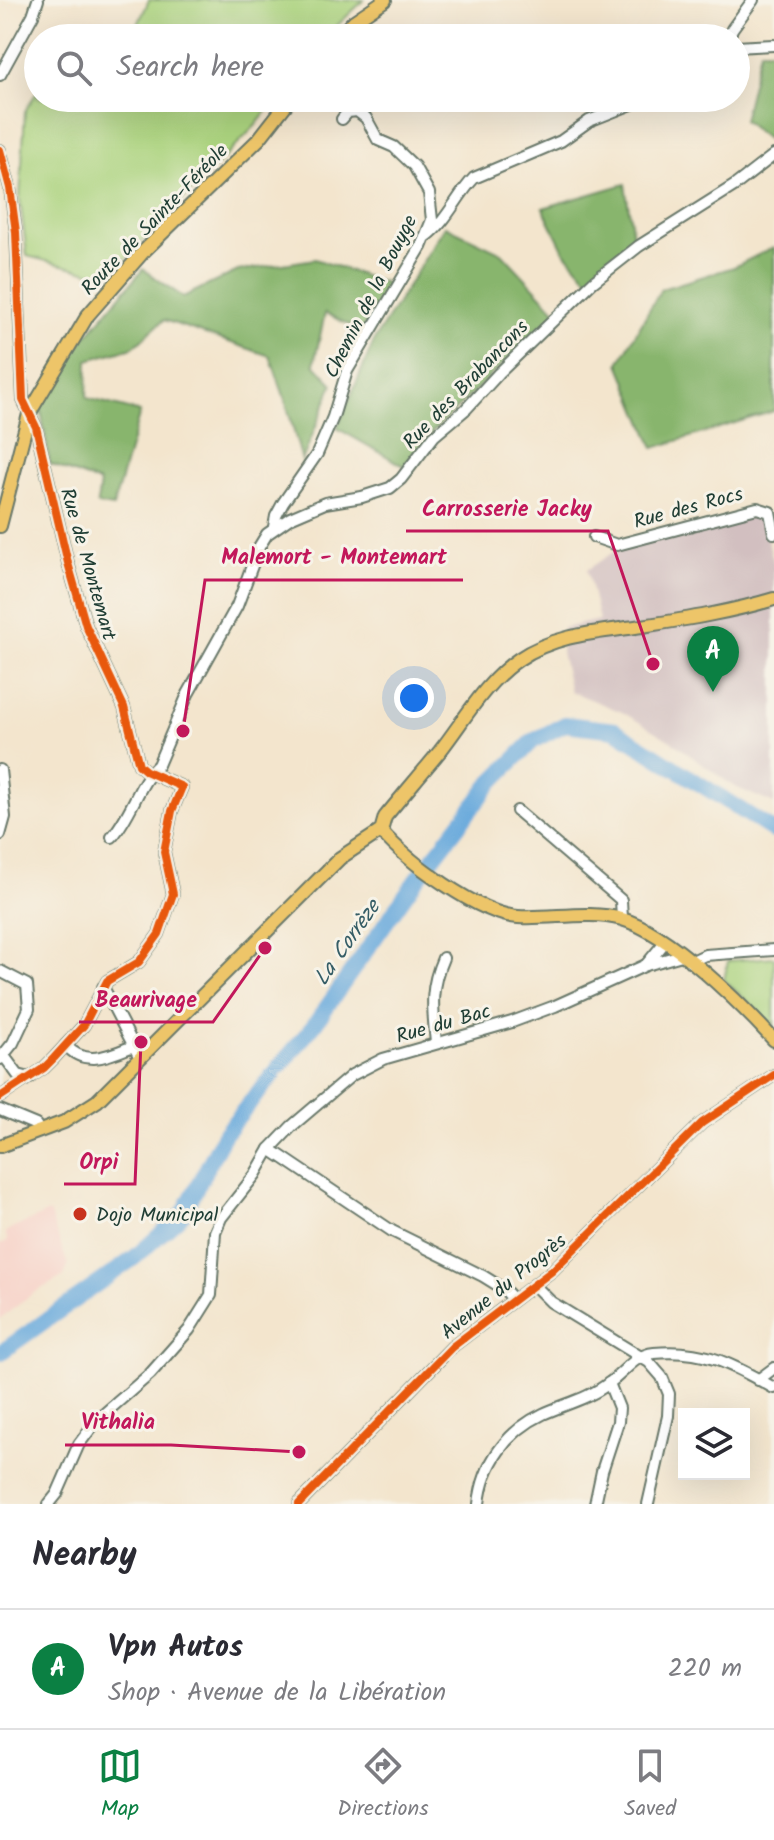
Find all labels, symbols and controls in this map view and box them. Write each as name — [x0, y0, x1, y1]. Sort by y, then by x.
search box — [24, 24, 750, 112]
text: Search here — [116, 44, 264, 92]
icon: search — [52, 46, 96, 90]
street label: Route de Sainte-Féréole — [74, 137, 237, 304]
street label: Chemin de la Bouyge — [317, 210, 427, 384]
street label: Rue des Brabancons — [396, 313, 537, 458]
street label: Rue des Rocs — [630, 479, 747, 539]
street label: Rue de Montemart — [50, 485, 124, 645]
callout: Carrosserie Jacky — [406, 485, 608, 531]
text: Carrosserie Jacky — [422, 493, 592, 528]
callout: Malemort - Montemart — [205, 534, 463, 580]
text: Malemort - Montemart — [221, 541, 448, 576]
pin: A — [687, 626, 739, 692]
your location — [394, 678, 434, 718]
water label: La Corrèze — [306, 892, 392, 994]
callout: Beaurivage — [79, 976, 213, 1022]
text: Beaurivage — [95, 984, 197, 1019]
street label: Rue du Bac — [393, 996, 495, 1054]
callout: Orpi — [64, 1138, 135, 1184]
text: Orpi — [79, 1146, 120, 1181]
place label: Dojo Municipal — [96, 1200, 219, 1232]
marker: Dojo Municipal — [71, 1205, 89, 1223]
street label: Avenue du Progrès — [434, 1226, 575, 1349]
callout: Vithalia — [65, 1399, 171, 1445]
text: Vithalia — [81, 1406, 155, 1441]
map controls — [678, 1408, 750, 1480]
button: layers — [678, 1408, 750, 1480]
text: Nearby — [32, 1529, 137, 1583]
text: Vpn Autos — [108, 1624, 243, 1672]
text: A — [50, 1648, 66, 1690]
text: 220 m — [668, 1648, 742, 1690]
text: Shop · Avenue de la Libération — [108, 1672, 446, 1714]
tab: Map — [98, 1744, 142, 1827]
tab: Directions — [337, 1744, 429, 1827]
tab: Saved — [624, 1744, 676, 1827]

